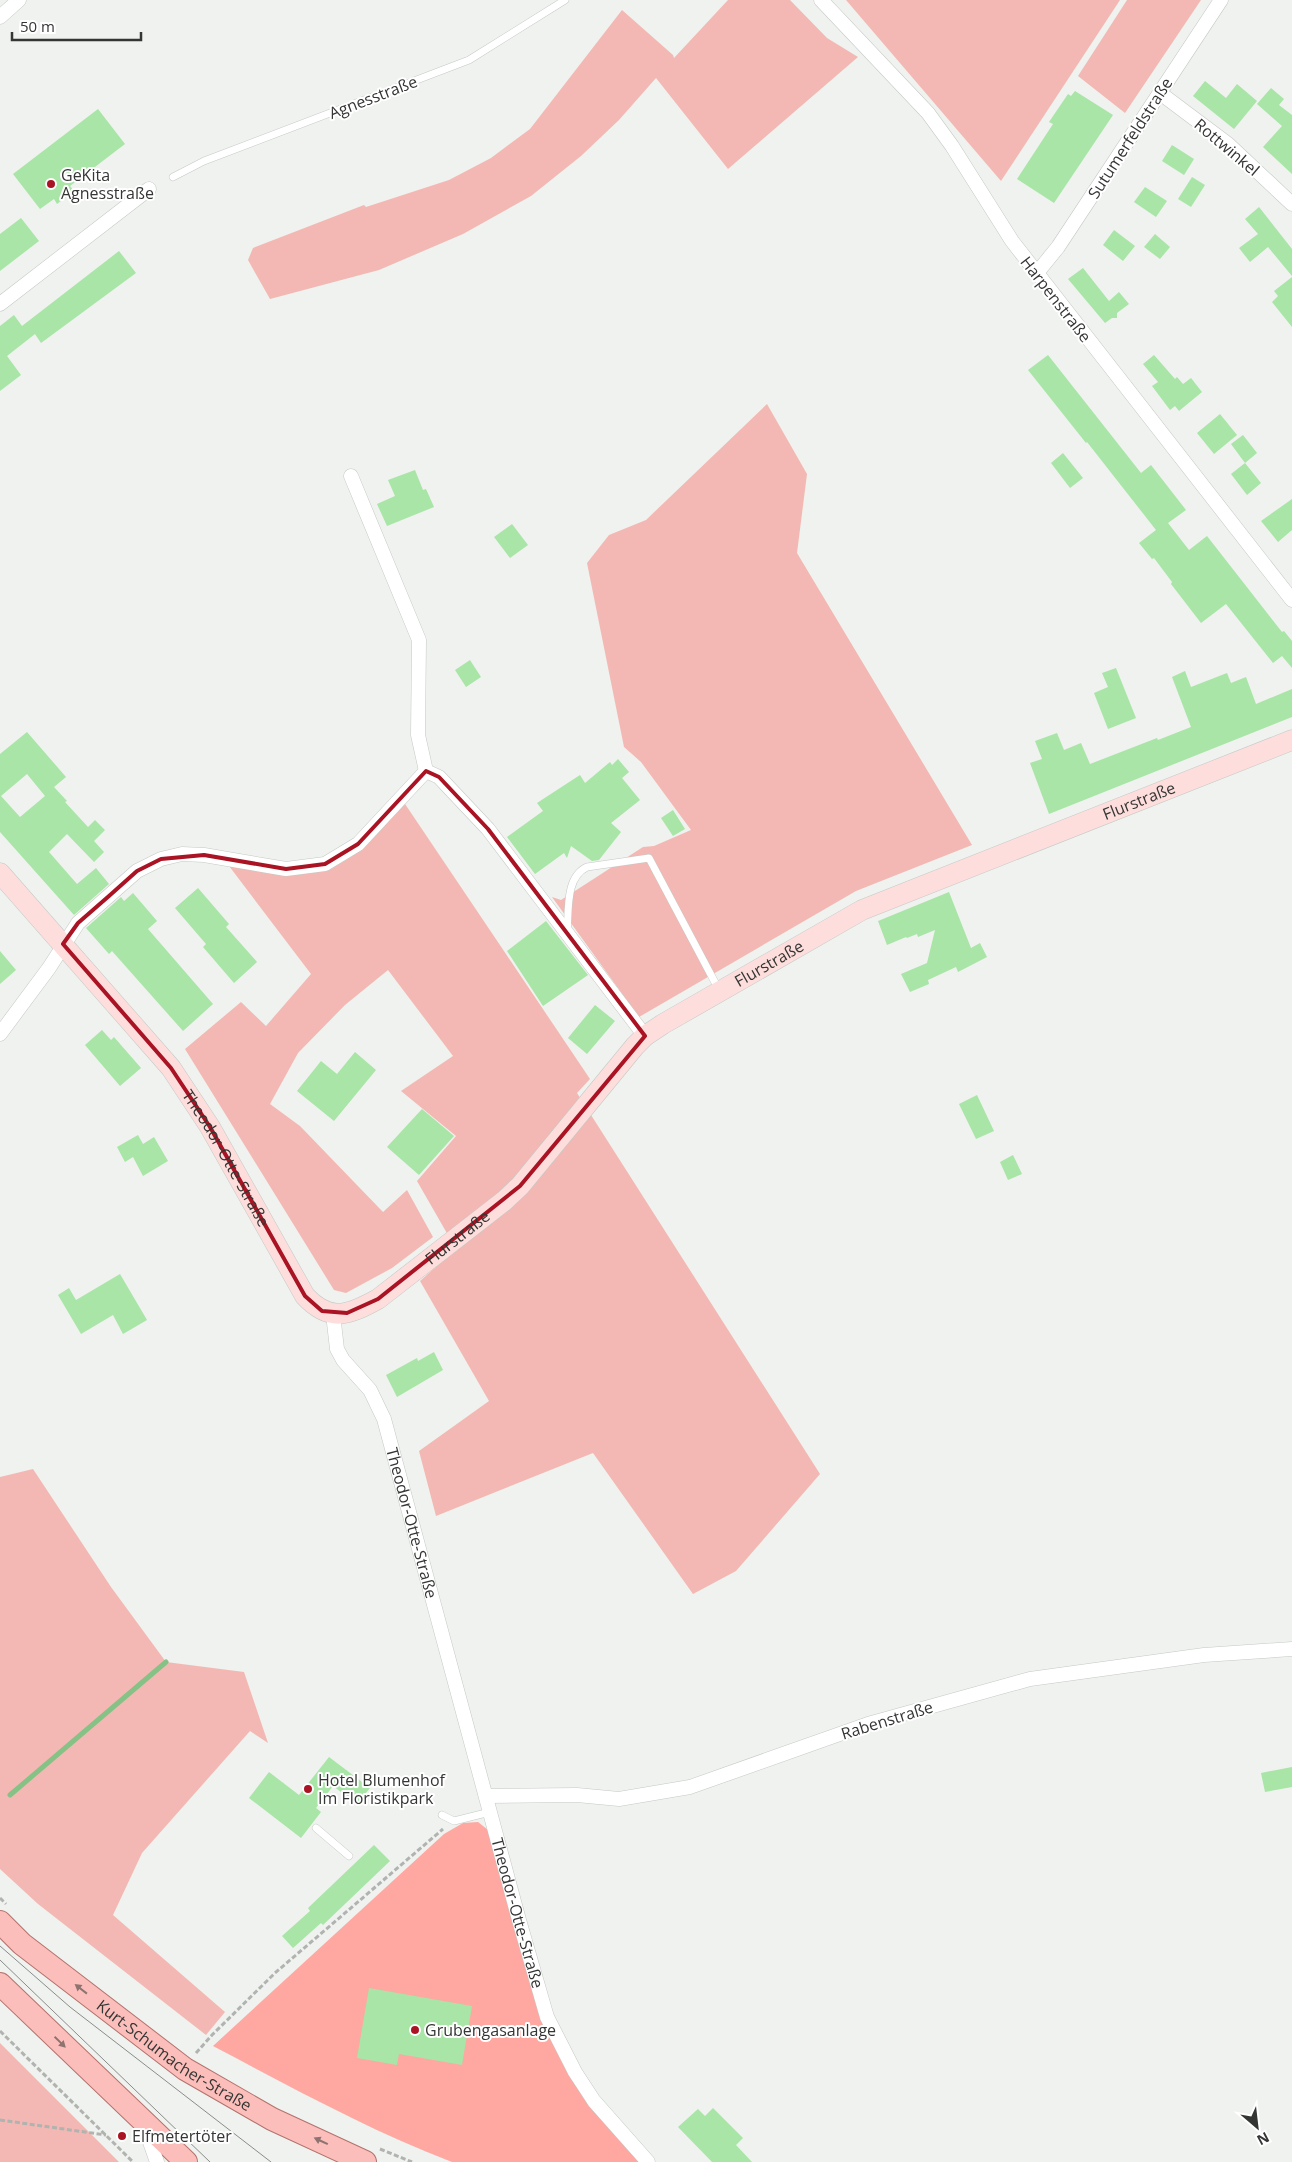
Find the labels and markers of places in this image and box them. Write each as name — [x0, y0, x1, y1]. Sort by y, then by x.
place label: GeKita Agnesstraße — [61, 164, 154, 204]
marker: GeKita Agnesstraße — [45, 178, 57, 190]
place label: Hotel Blumenhof Im Floristikpark — [318, 1769, 447, 1809]
marker: Hotel Blumenhof Im Floristikpark — [302, 1783, 314, 1795]
place label: Grubengasanlage — [425, 2019, 556, 2041]
marker: Grubengasanlage — [409, 2024, 421, 2036]
place label: Elfmetertöter — [132, 2125, 232, 2147]
marker: Elfmetertöter — [116, 2130, 128, 2142]

